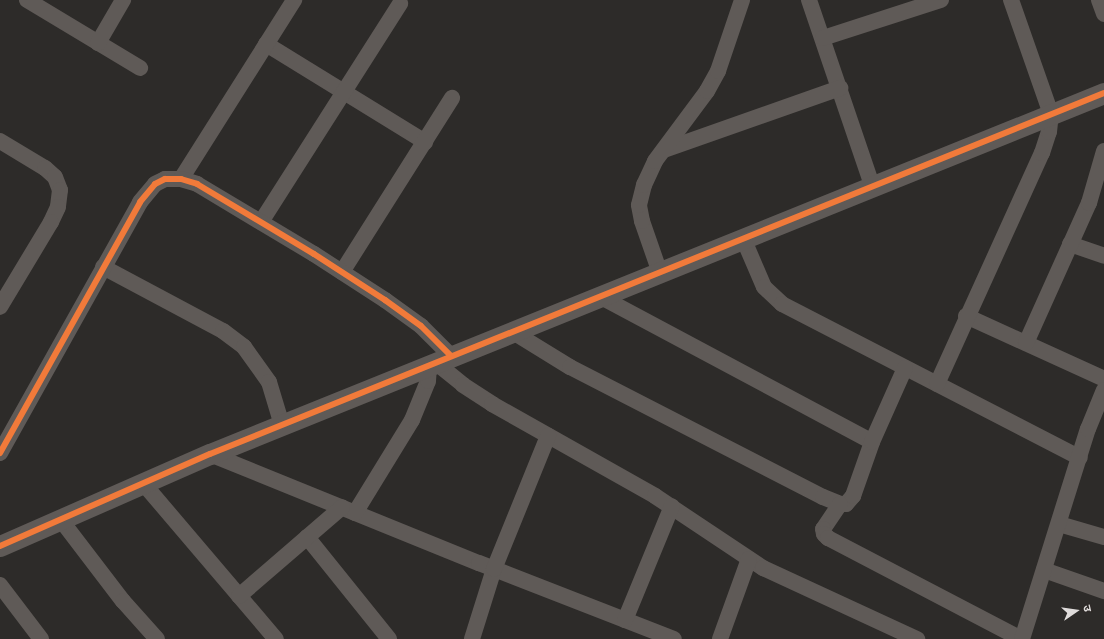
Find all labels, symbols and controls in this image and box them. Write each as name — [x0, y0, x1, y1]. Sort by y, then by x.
north arrow — [1056, 591, 1096, 631]
text: उ — [1080, 604, 1095, 613]

